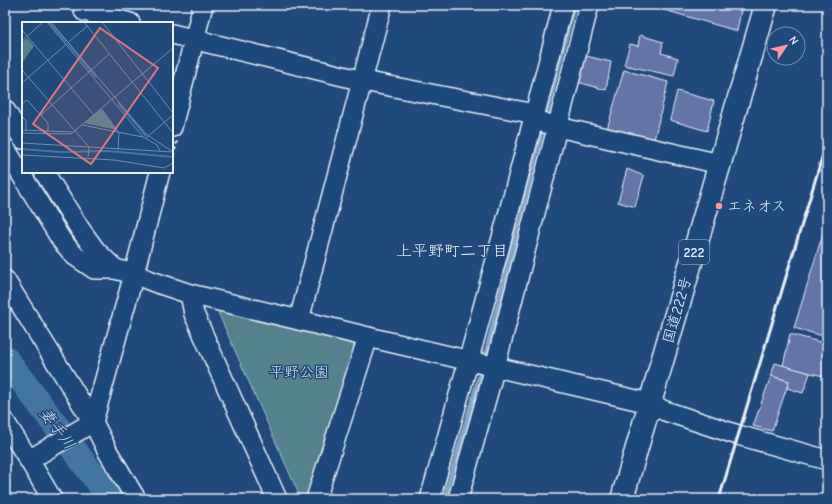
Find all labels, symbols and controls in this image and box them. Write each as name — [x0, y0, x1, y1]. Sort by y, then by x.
inset map — [22, 22, 173, 173]
north arrow — [766, 26, 806, 66]
text: N — [786, 34, 801, 47]
place label: エネオス — [727, 197, 786, 215]
marker: エネオス — [714, 201, 724, 211]
road number: 222 — [679, 240, 709, 264]
district label: 上平野町二丁目 — [396, 242, 508, 260]
street label: 国道222号 — [659, 275, 695, 345]
park label: 平野公園 — [269, 363, 329, 381]
water label: 妻手川 — [36, 404, 79, 453]

